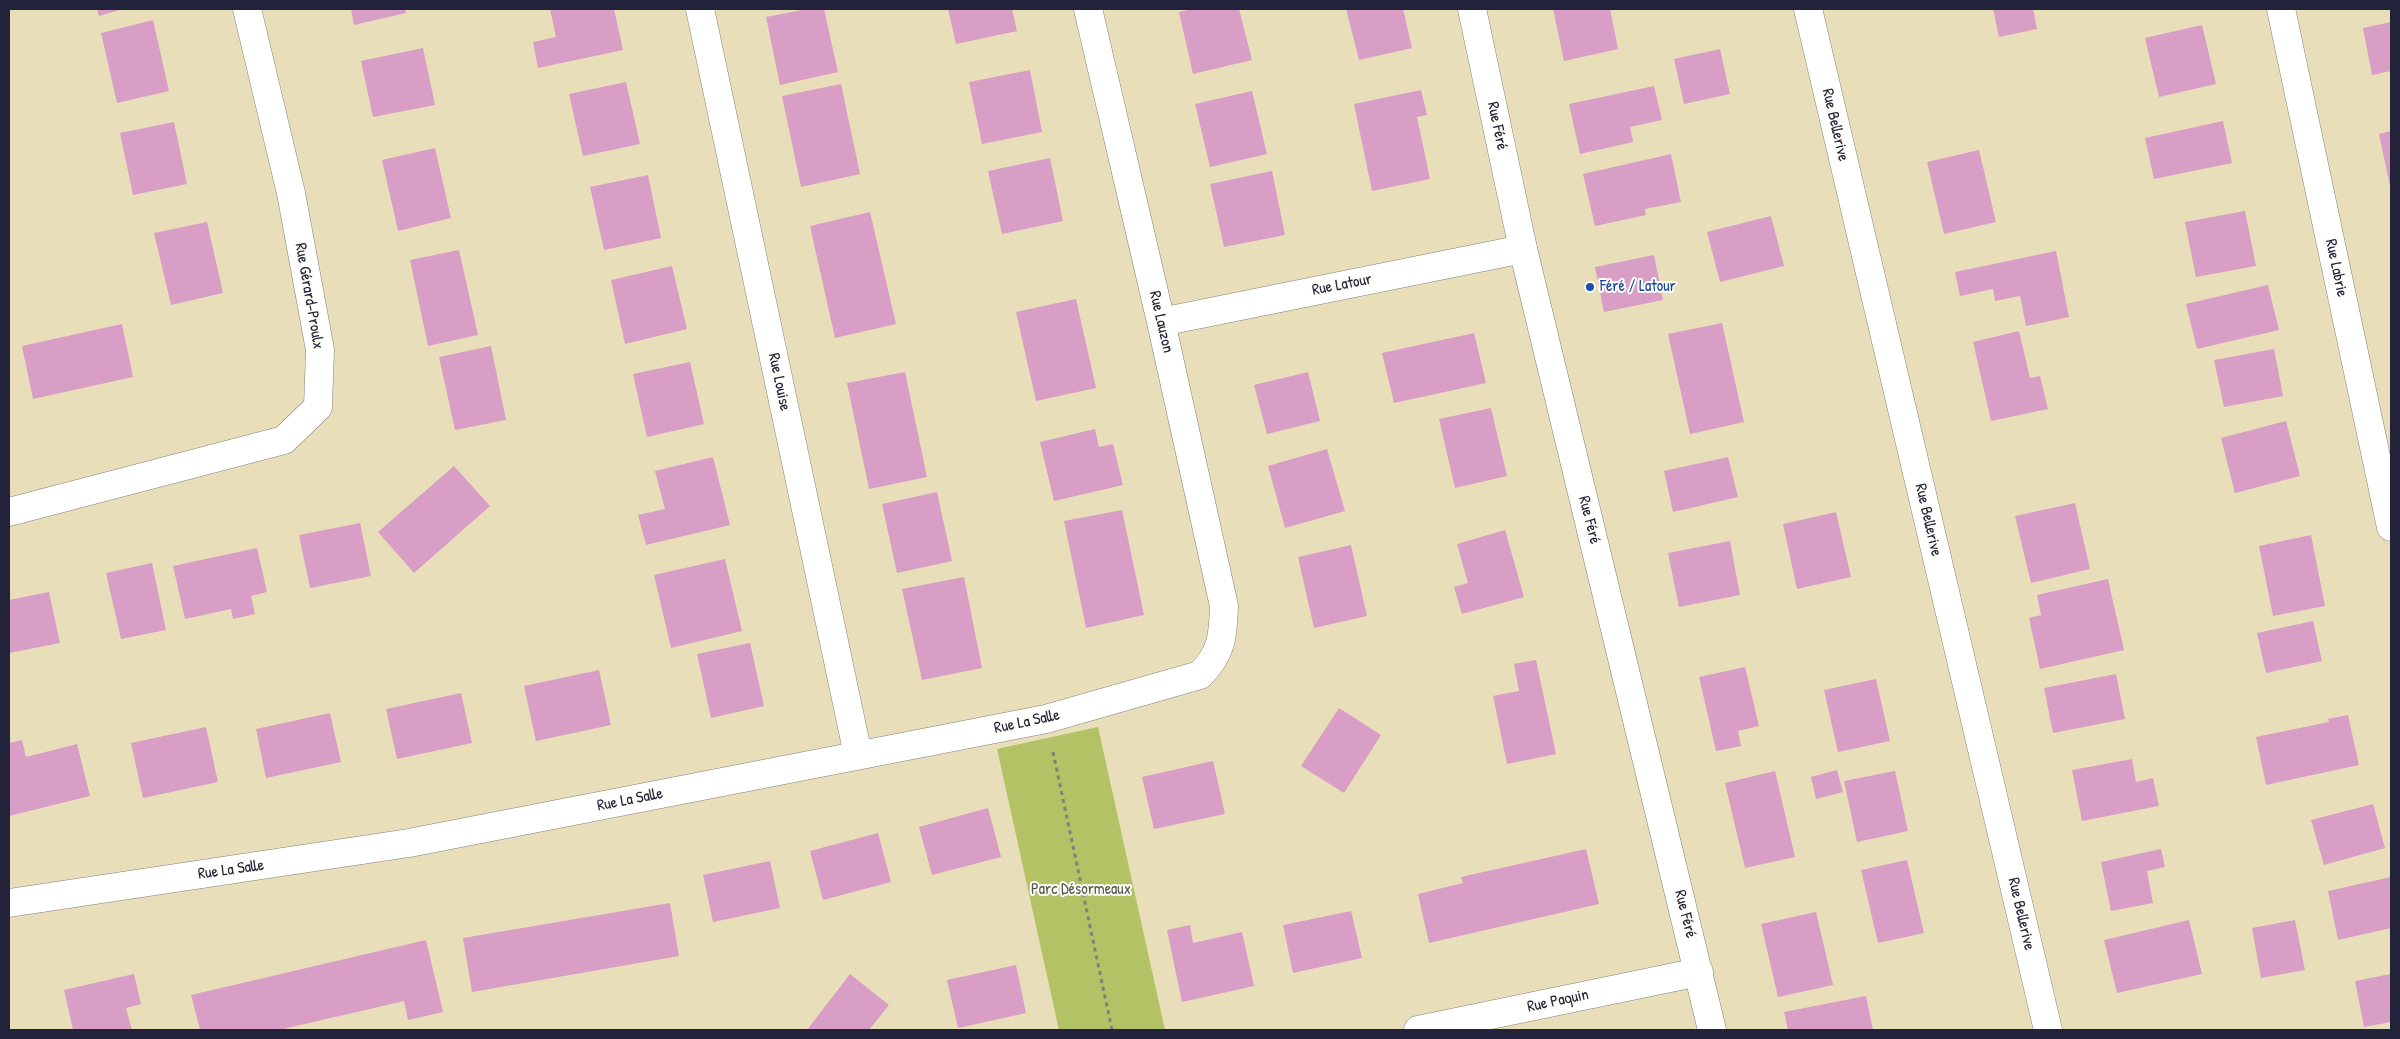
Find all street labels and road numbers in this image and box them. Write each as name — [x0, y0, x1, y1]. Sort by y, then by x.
street label: Rue Bellerive — [1817, 87, 1853, 163]
street label: Rue Féré — [1483, 100, 1511, 152]
street label: Rue Labrie — [2321, 237, 2351, 299]
street label: Rue Gérard-Proulx — [290, 242, 328, 350]
street label: Rue Latour — [1310, 270, 1374, 300]
street label: Rue Lauzon — [1145, 289, 1177, 355]
street label: Rue Louise — [764, 351, 794, 413]
street label: Rue Bellerive — [1910, 482, 1946, 558]
street label: Rue Féré — [1574, 494, 1604, 546]
street label: Rue La Salle — [992, 706, 1062, 738]
street label: Rue La Salle — [596, 784, 664, 816]
street label: Rue La Salle — [197, 856, 265, 884]
street label: Rue Bellerive — [2003, 876, 2039, 952]
street label: Rue Féré — [1670, 888, 1700, 940]
street label: Rue Paquin — [1526, 985, 1590, 1017]

